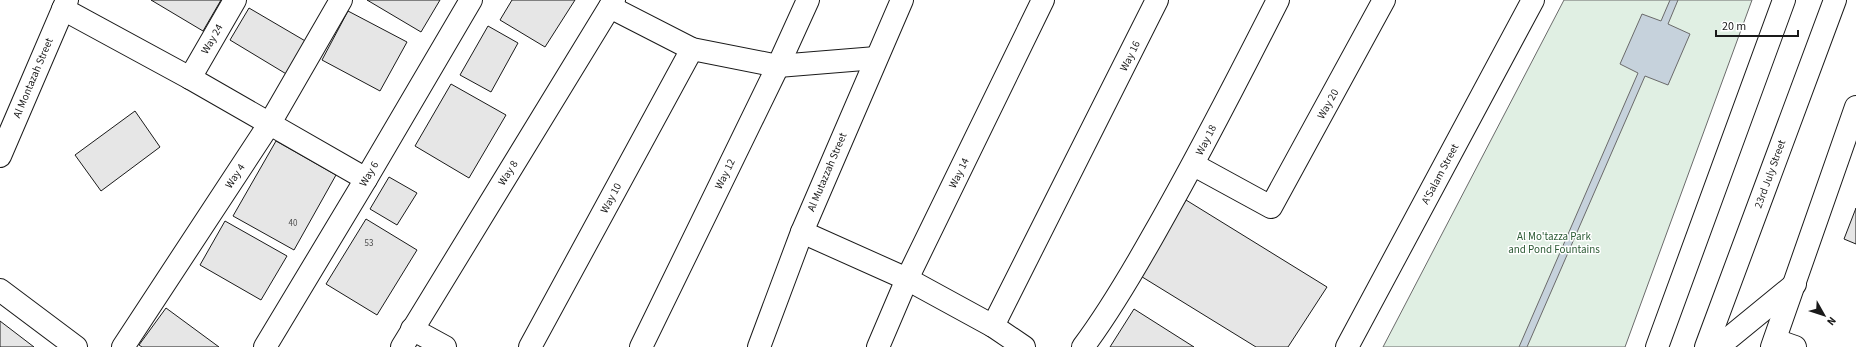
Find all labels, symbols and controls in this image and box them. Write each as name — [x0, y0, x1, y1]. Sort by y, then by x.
scale bar — [1716, 12, 1798, 38]
text: 20 m — [1722, 18, 1746, 35]
street label: Way 24 — [197, 21, 227, 57]
street label: Al Montazah Street — [9, 35, 57, 120]
street label: Way 16 — [1116, 38, 1144, 74]
street label: Way 20 — [1314, 86, 1342, 122]
street label: Way 18 — [1192, 122, 1220, 158]
street label: Al Mutazzah Street — [804, 130, 850, 214]
street label: 23rd July Street — [1751, 137, 1789, 210]
street label: A'Salam Street — [1418, 141, 1462, 207]
street label: Way 14 — [945, 155, 973, 191]
street label: Way 12 — [711, 156, 739, 192]
street label: Way 8 — [495, 157, 522, 188]
street label: Way 6 — [356, 158, 382, 189]
street label: Way 4 — [221, 160, 249, 191]
street label: Way 10 — [597, 180, 625, 216]
house number: 40 — [289, 217, 298, 230]
park label: Al Mo'tazza Park and Pond Fountains — [1508, 229, 1600, 257]
house number: 53 — [365, 237, 374, 250]
north arrow — [1804, 295, 1844, 335]
text: N — [1823, 313, 1840, 329]

